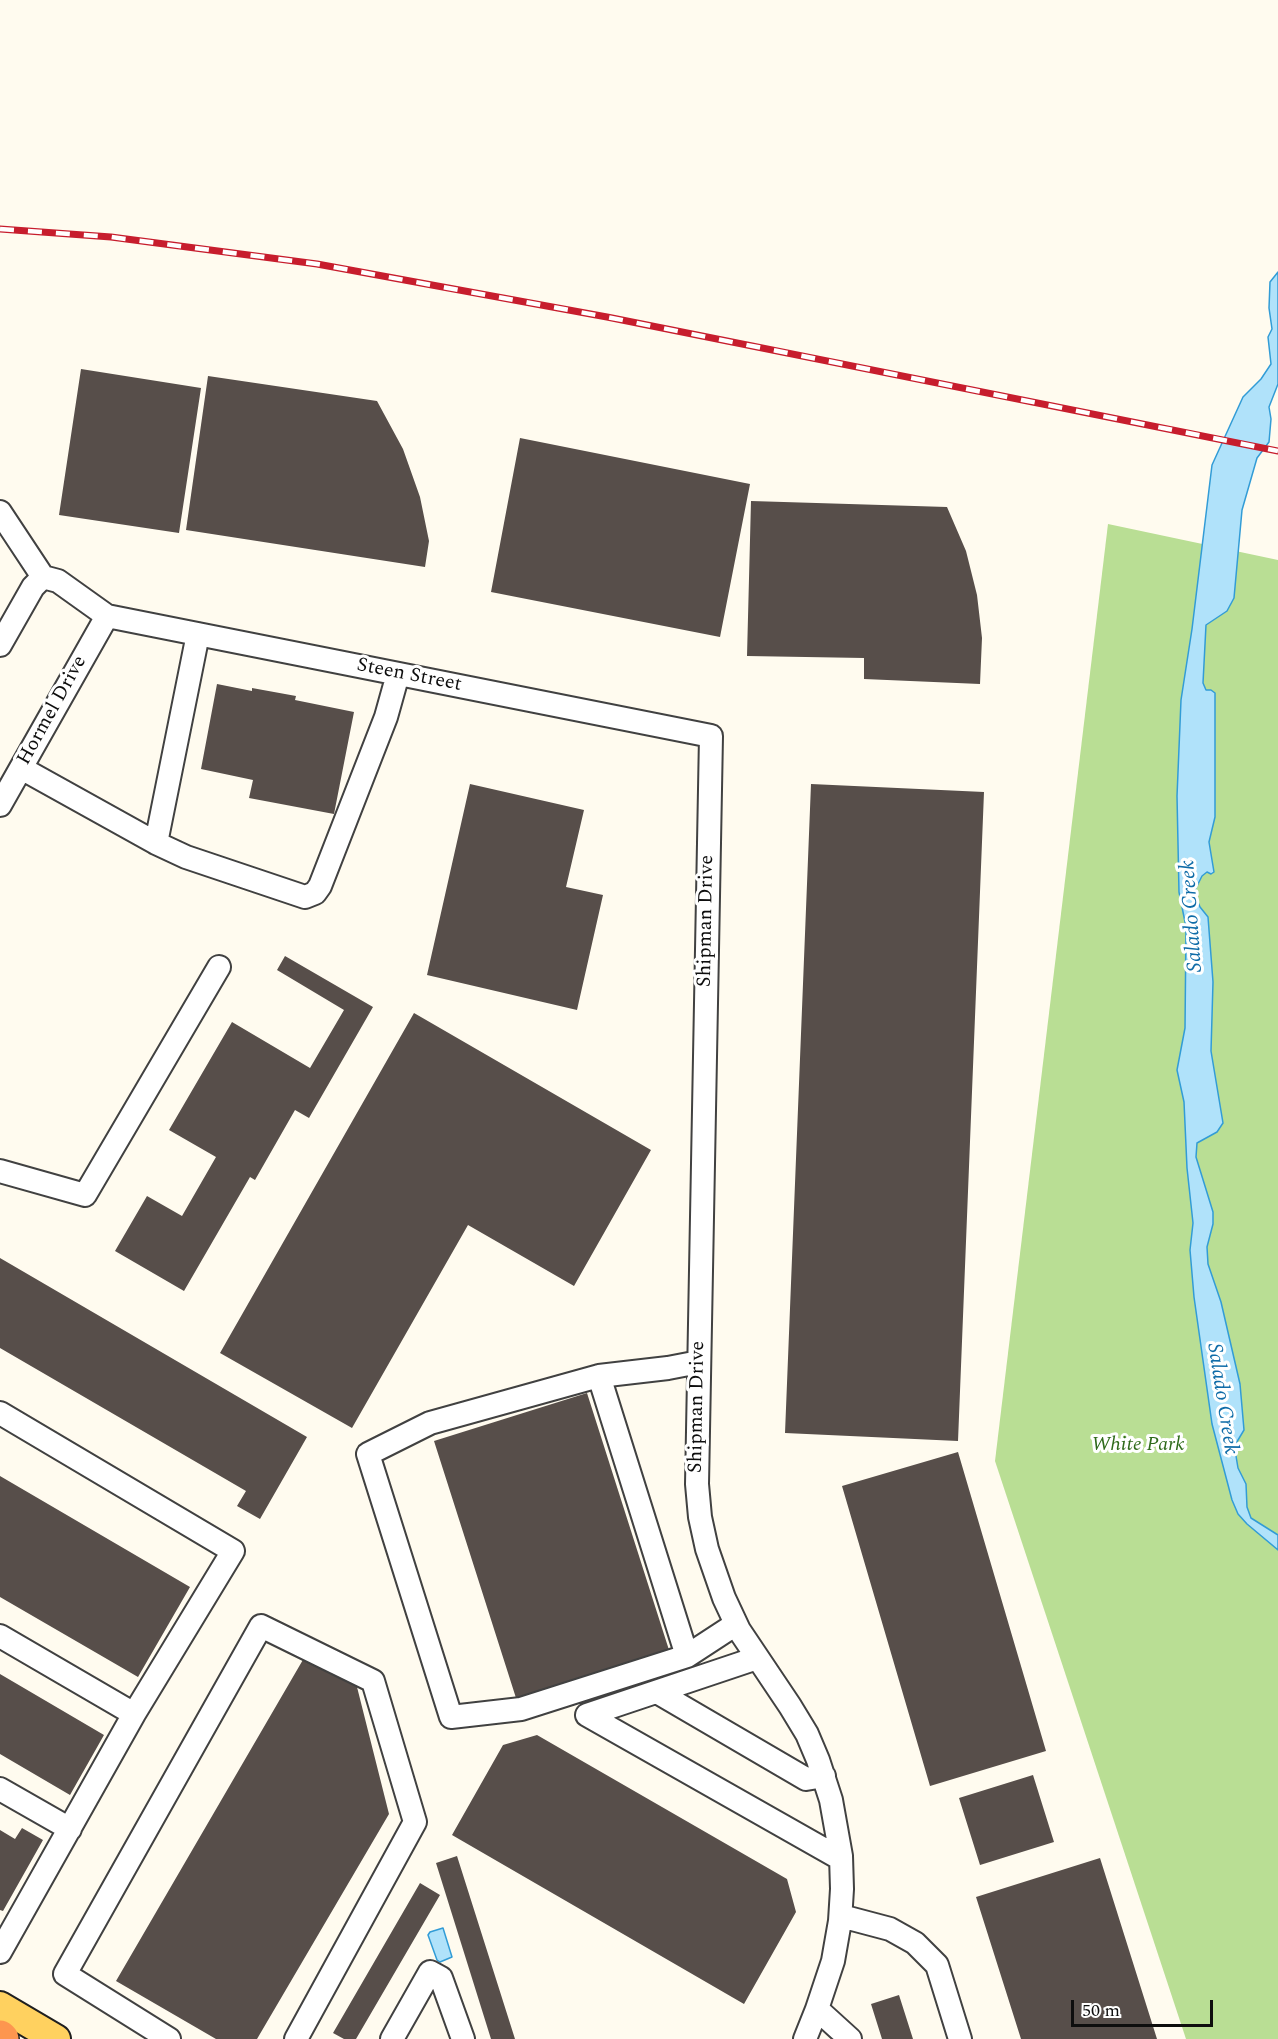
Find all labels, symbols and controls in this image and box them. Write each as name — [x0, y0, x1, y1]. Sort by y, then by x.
street label: Hormel Drive — [13, 652, 93, 770]
street label: Steen Street — [354, 654, 464, 698]
street label: Shipman Drive — [694, 855, 720, 987]
water label: Salado Creek — [1177, 859, 1209, 973]
street label: Shipman Drive — [685, 1341, 711, 1473]
water label: Salado Creek — [1200, 1342, 1242, 1456]
park label: White Park — [1092, 1434, 1184, 1458]
scale bar — [1074, 1988, 1216, 2026]
text: 50 m — [1082, 1997, 1120, 2024]

